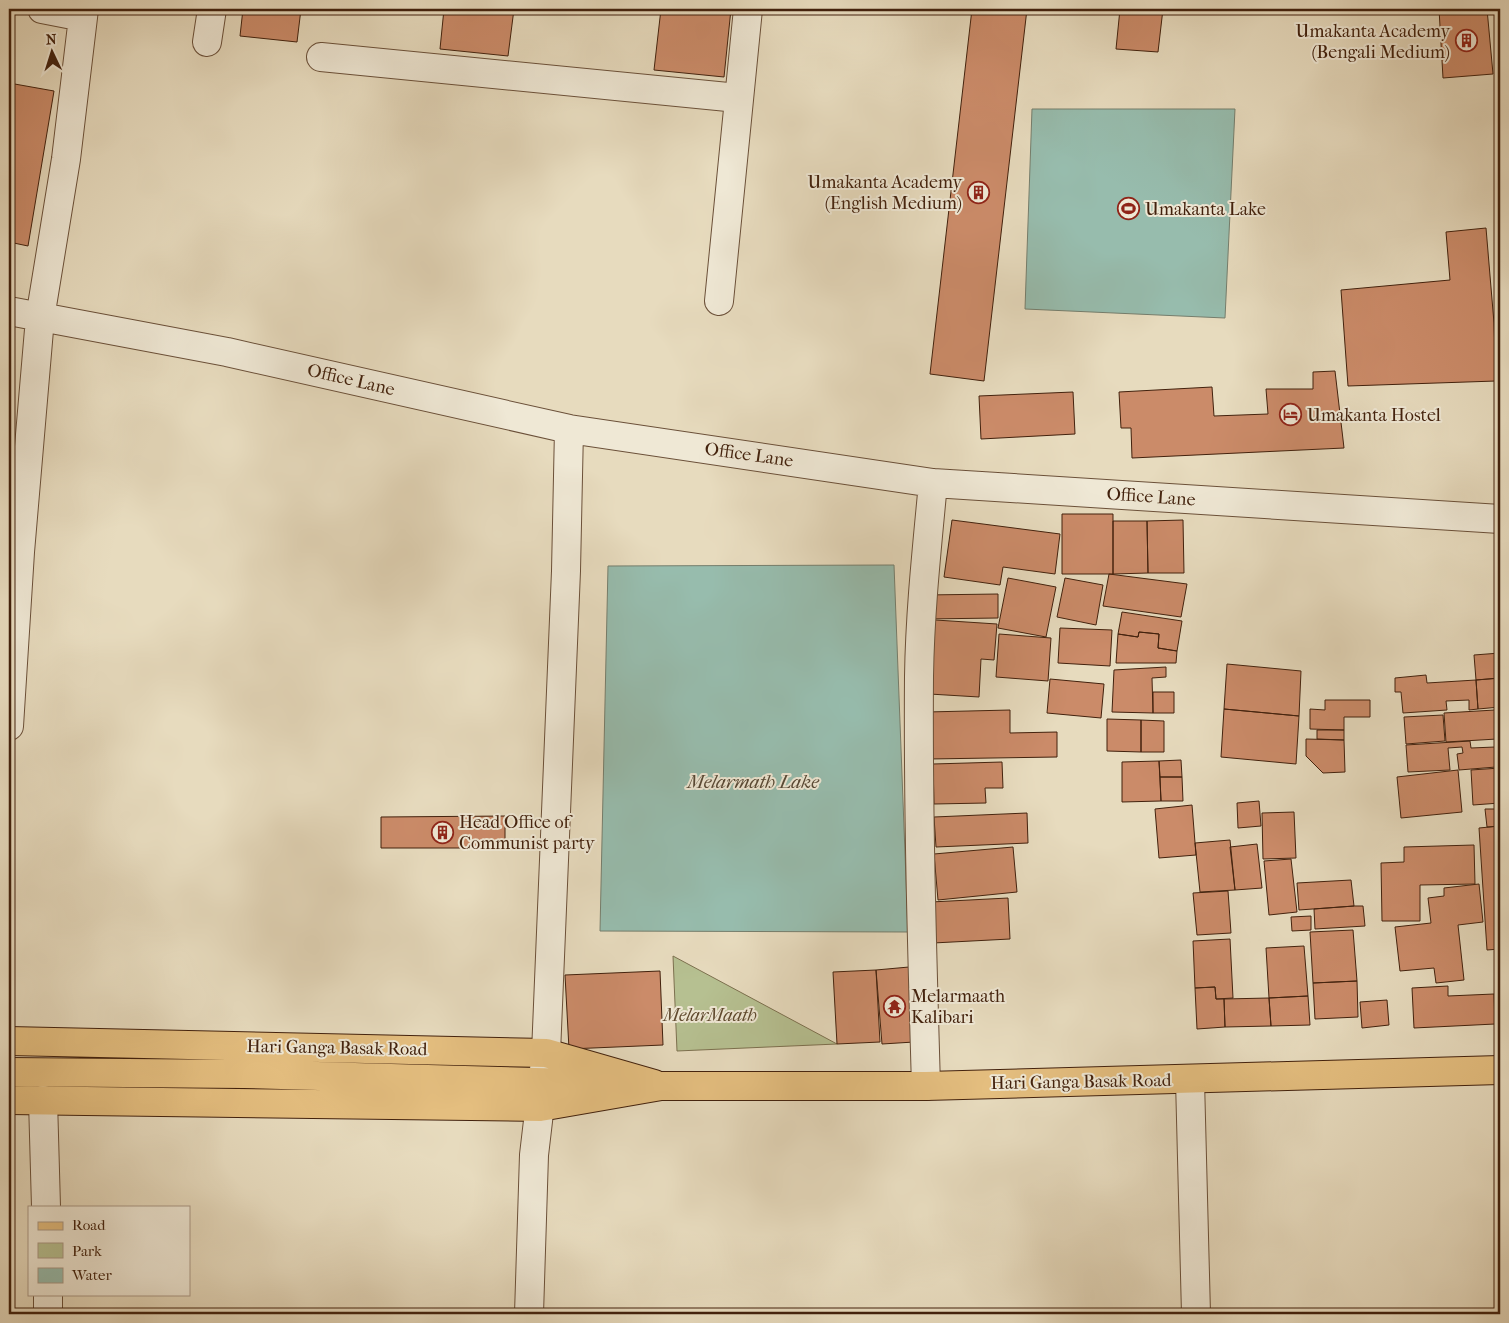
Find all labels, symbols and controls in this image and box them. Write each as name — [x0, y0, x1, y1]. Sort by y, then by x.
place label: Umakanta Academy (Bengali Medium) — [1296, 21, 1451, 63]
north arrow — [28, 28, 78, 78]
building icon: Umakanta Academy (Bengali Medium) — [1454, 29, 1478, 53]
text: N — [45, 31, 57, 48]
place label: Umakanta Academy (English Medium) — [808, 172, 963, 214]
building icon: Umakanta Academy (English Medium) — [966, 180, 990, 204]
sports icon: Umakanta Lake — [1117, 197, 1141, 221]
place label: Umakanta Lake — [1145, 199, 1266, 220]
street label: Office Lane — [305, 360, 397, 400]
hotel icon: Umakanta Hostel — [1279, 403, 1303, 427]
place label: Umakanta Hostel — [1307, 405, 1441, 426]
street label: Office Lane — [703, 438, 795, 472]
street label: Office Lane — [1106, 483, 1196, 511]
water label: Melarmath Lake — [685, 771, 820, 793]
place label: Head Office of Communist party — [459, 812, 596, 854]
building icon: Head Office of Communist party — [431, 820, 455, 844]
place label: Melarmaath Kalibari — [911, 986, 1005, 1028]
temple icon: Melarmaath Kalibari — [883, 994, 907, 1018]
park label: MelarMaath — [661, 1005, 757, 1026]
street label: Hari Ganga Basak Road — [246, 1036, 428, 1060]
street label: Hari Ganga Basak Road — [990, 1070, 1172, 1094]
legend — [28, 1206, 190, 1296]
text: Road — [72, 1216, 106, 1234]
text: Park — [72, 1242, 102, 1260]
text: Water — [71, 1266, 112, 1284]

